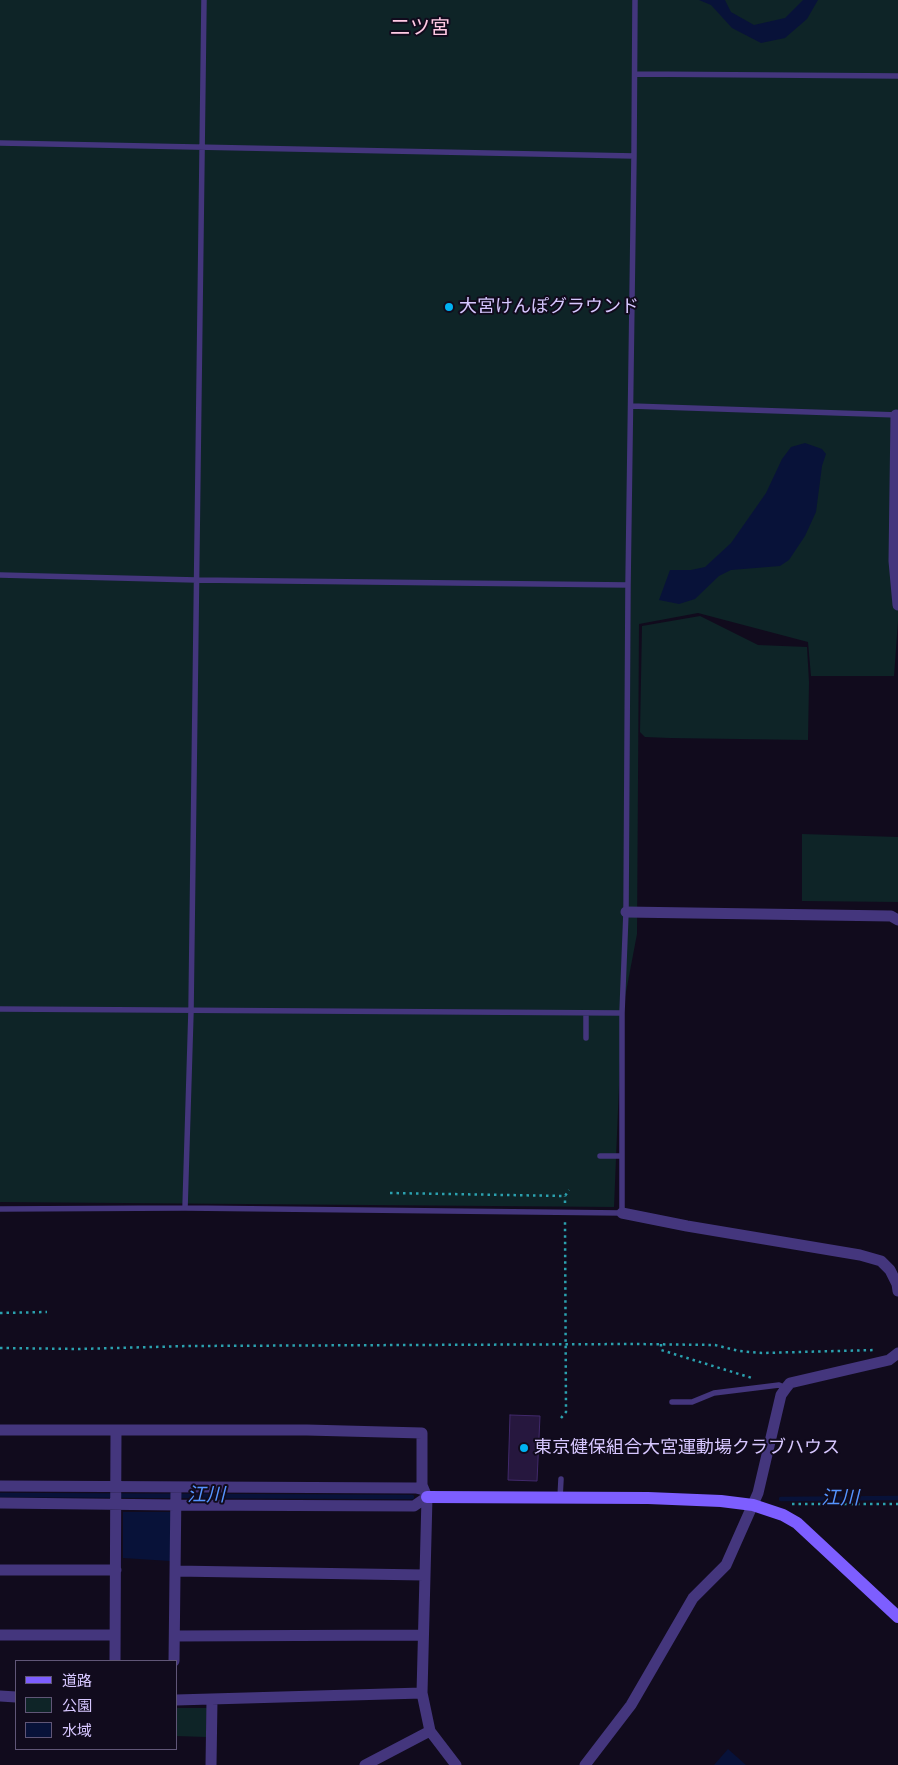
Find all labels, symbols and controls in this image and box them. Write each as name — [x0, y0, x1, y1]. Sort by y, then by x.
district label: 二ツ宮 — [390, 16, 450, 40]
place label: 大宮けんぽグラウンド — [459, 296, 639, 318]
marker: 大宮けんぽグラウンド — [443, 301, 455, 313]
place label: 東京健保組合大宮運動場クラブハウス — [534, 1437, 840, 1459]
marker: 東京健保組合大宮運動場クラブハウス — [518, 1442, 530, 1454]
water label: 江川 — [187, 1485, 225, 1507]
water label: 江川 — [821, 1488, 859, 1510]
legend — [15, 1660, 178, 1750]
text: 道路 — [62, 1670, 92, 1690]
text: 公園 — [62, 1695, 92, 1715]
text: 水域 — [62, 1720, 92, 1740]

